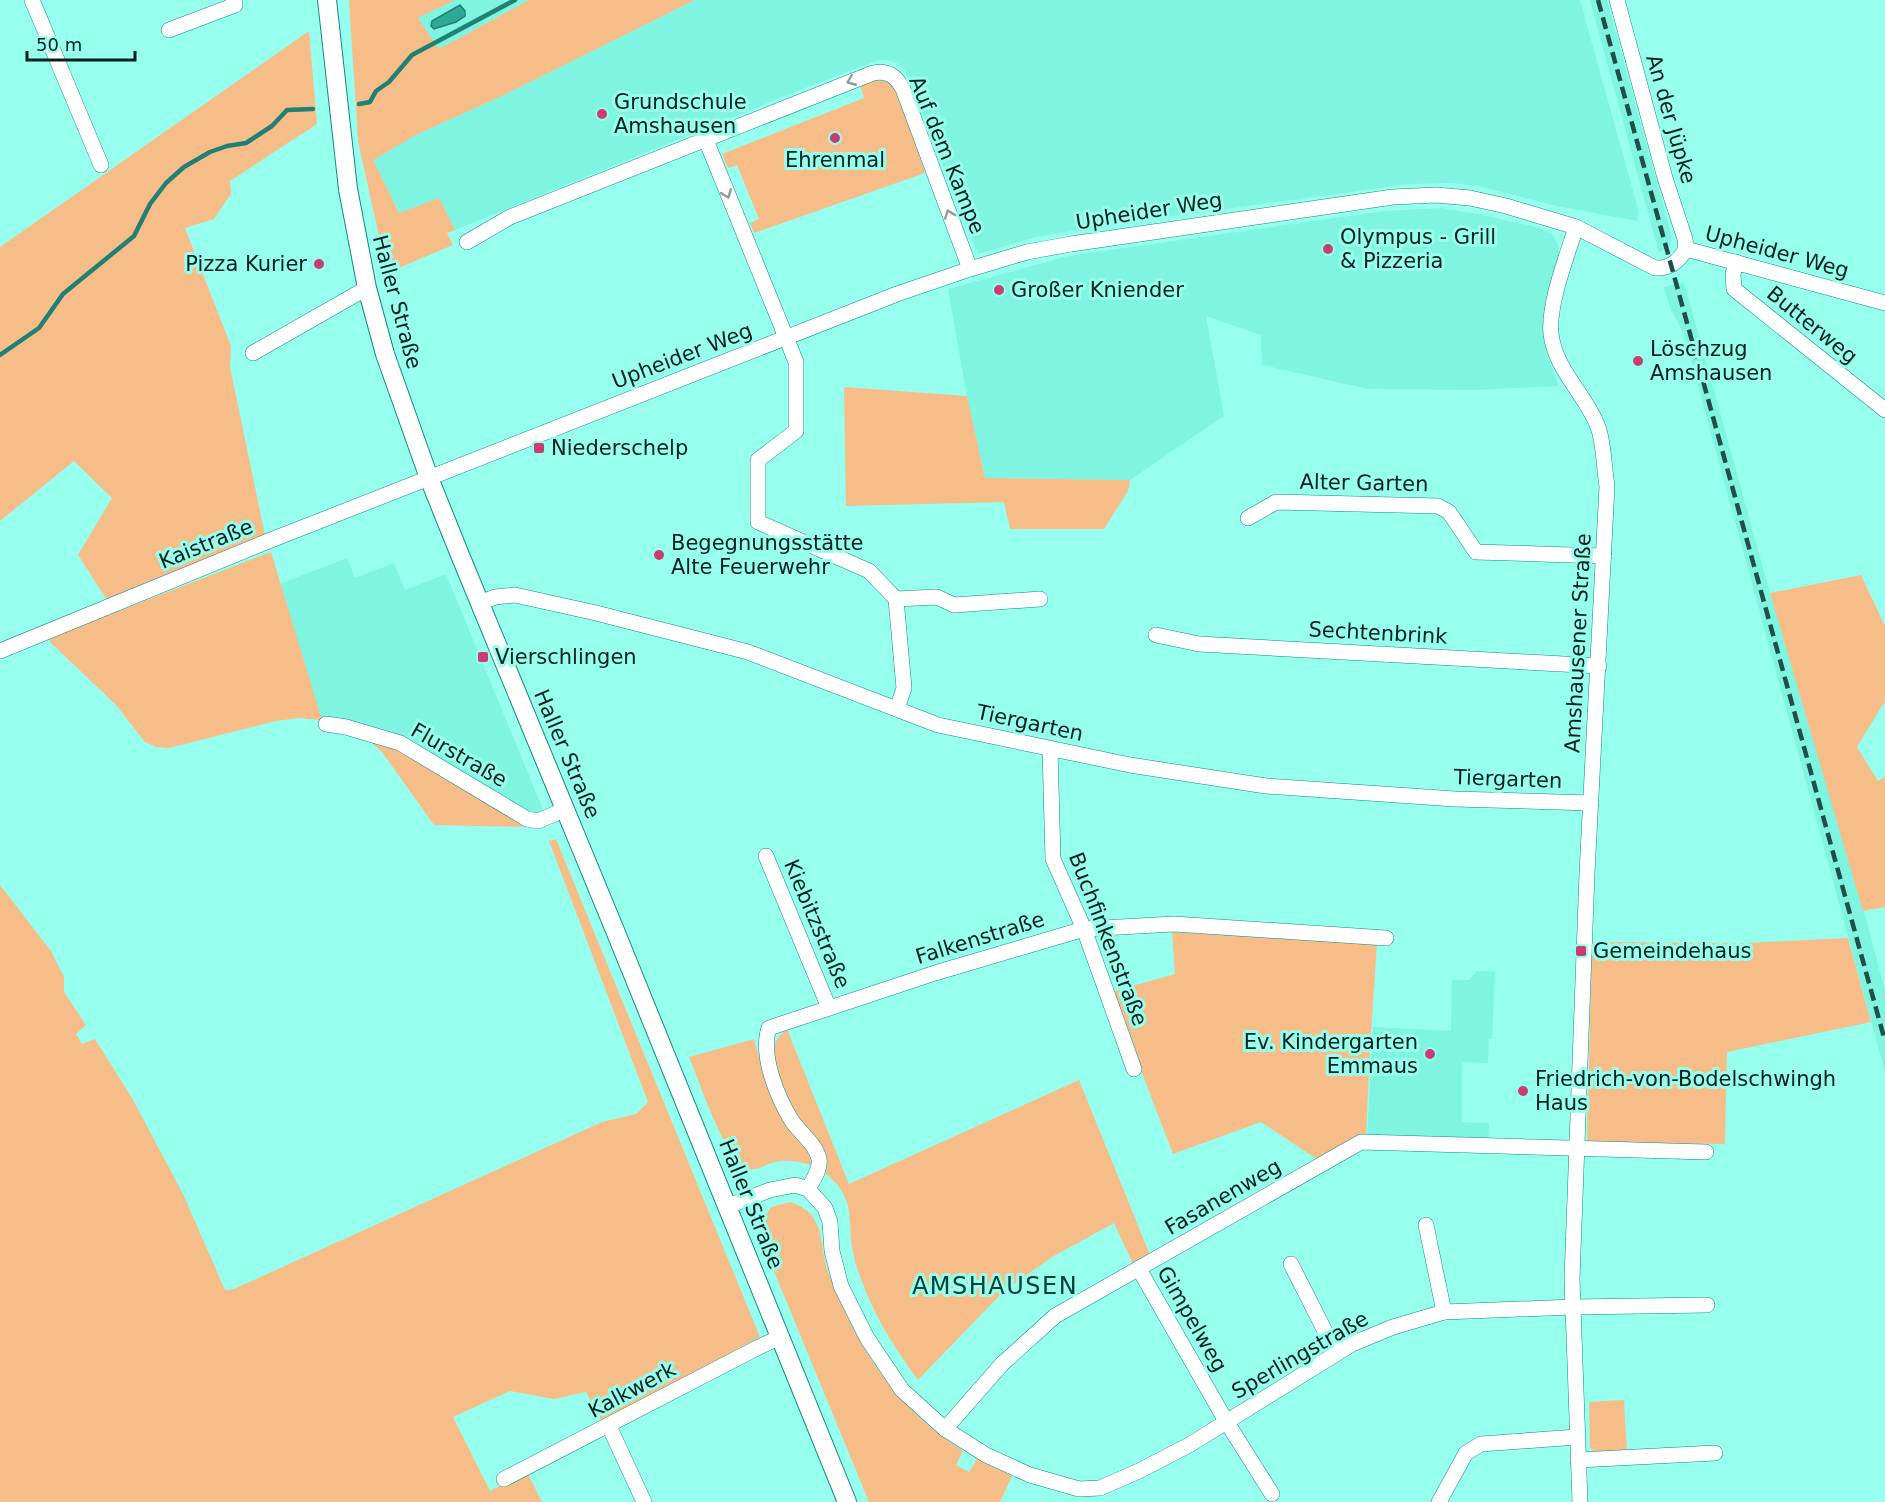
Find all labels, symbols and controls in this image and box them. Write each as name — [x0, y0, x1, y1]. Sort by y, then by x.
scale bar — [27, 24, 135, 62]
text: 50 m — [36, 34, 82, 55]
street label: An der Jüpke — [1641, 52, 1701, 186]
street label: Auf dem Kampe — [904, 73, 990, 237]
one-way arrow — [846, 74, 857, 87]
place label: Grundschule Amshausen — [614, 90, 747, 138]
marker: Grundschule Amshausen — [595, 107, 609, 121]
marker: Ehrenmal — [828, 131, 842, 145]
place label: Ehrenmal — [785, 148, 885, 172]
one-way arrow — [720, 188, 733, 199]
street label: Upheider Weg — [1074, 188, 1224, 234]
one-way arrow — [944, 209, 956, 220]
street label: Upheider Weg — [1702, 221, 1852, 283]
place label: Olympus - Grill & Pizzeria — [1340, 225, 1496, 273]
street label: Haller Straße — [368, 232, 426, 372]
marker: Olympus - Grill & Pizzeria — [1321, 242, 1335, 256]
place label: Pizza Kurier — [185, 252, 307, 276]
marker: Pizza Kurier — [312, 257, 326, 271]
place label: Großer Kniender — [1011, 278, 1184, 302]
street label: Butterweg — [1762, 281, 1862, 369]
marker: Großer Kniender — [992, 283, 1006, 297]
street label: Upheider Weg — [609, 318, 755, 394]
place label: Löschzug Amshausen — [1650, 337, 1772, 385]
marker: Löschzug Amshausen — [1631, 354, 1645, 368]
place label: Niederschelp — [551, 436, 688, 460]
marker: Niederschelp — [532, 441, 546, 455]
street label: Alter Garten — [1299, 470, 1429, 496]
street label: Kaistraße — [156, 514, 256, 574]
place label: Begegnungsstätte Alte Feuerwehr — [671, 531, 864, 579]
street label: Amshausener Straße — [1560, 533, 1596, 753]
marker: Begegnungsstätte Alte Feuerwehr — [652, 548, 666, 562]
street label: Sechtenbrink — [1308, 617, 1449, 649]
place label: Vierschlingen — [495, 645, 637, 669]
marker: Vierschlingen — [476, 650, 490, 664]
street label: Haller Straße — [529, 686, 605, 822]
street label: Tiergarten — [973, 700, 1086, 746]
street label: Flurstraße — [407, 718, 511, 792]
street label: Tiergarten — [1452, 765, 1563, 793]
street label: Buchfinkenstraße — [1064, 849, 1152, 1029]
street label: Kiebitzstraße — [779, 856, 855, 992]
street label: Falkenstraße — [913, 907, 1047, 969]
place label: Gemeindehaus — [1593, 939, 1751, 963]
marker: Gemeindehaus — [1574, 944, 1588, 958]
place label: Ev. Kindergarten Emmaus — [1244, 1030, 1418, 1078]
marker: Ev. Kindergarten Emmaus — [1423, 1047, 1437, 1061]
place label: Friedrich-von-Bodelschwingh Haus — [1535, 1067, 1836, 1115]
marker: Friedrich-von-Bodelschwingh Haus — [1516, 1084, 1530, 1098]
street label: Haller Straße — [714, 1136, 788, 1272]
street label: Fasanenweg — [1161, 1154, 1285, 1240]
street label: Gimpelweg — [1152, 1262, 1232, 1376]
district label: AMSHAUSEN — [912, 1272, 1078, 1300]
street label: Sperlingstraße — [1228, 1306, 1372, 1404]
street label: Kalkwerk — [584, 1357, 680, 1423]

